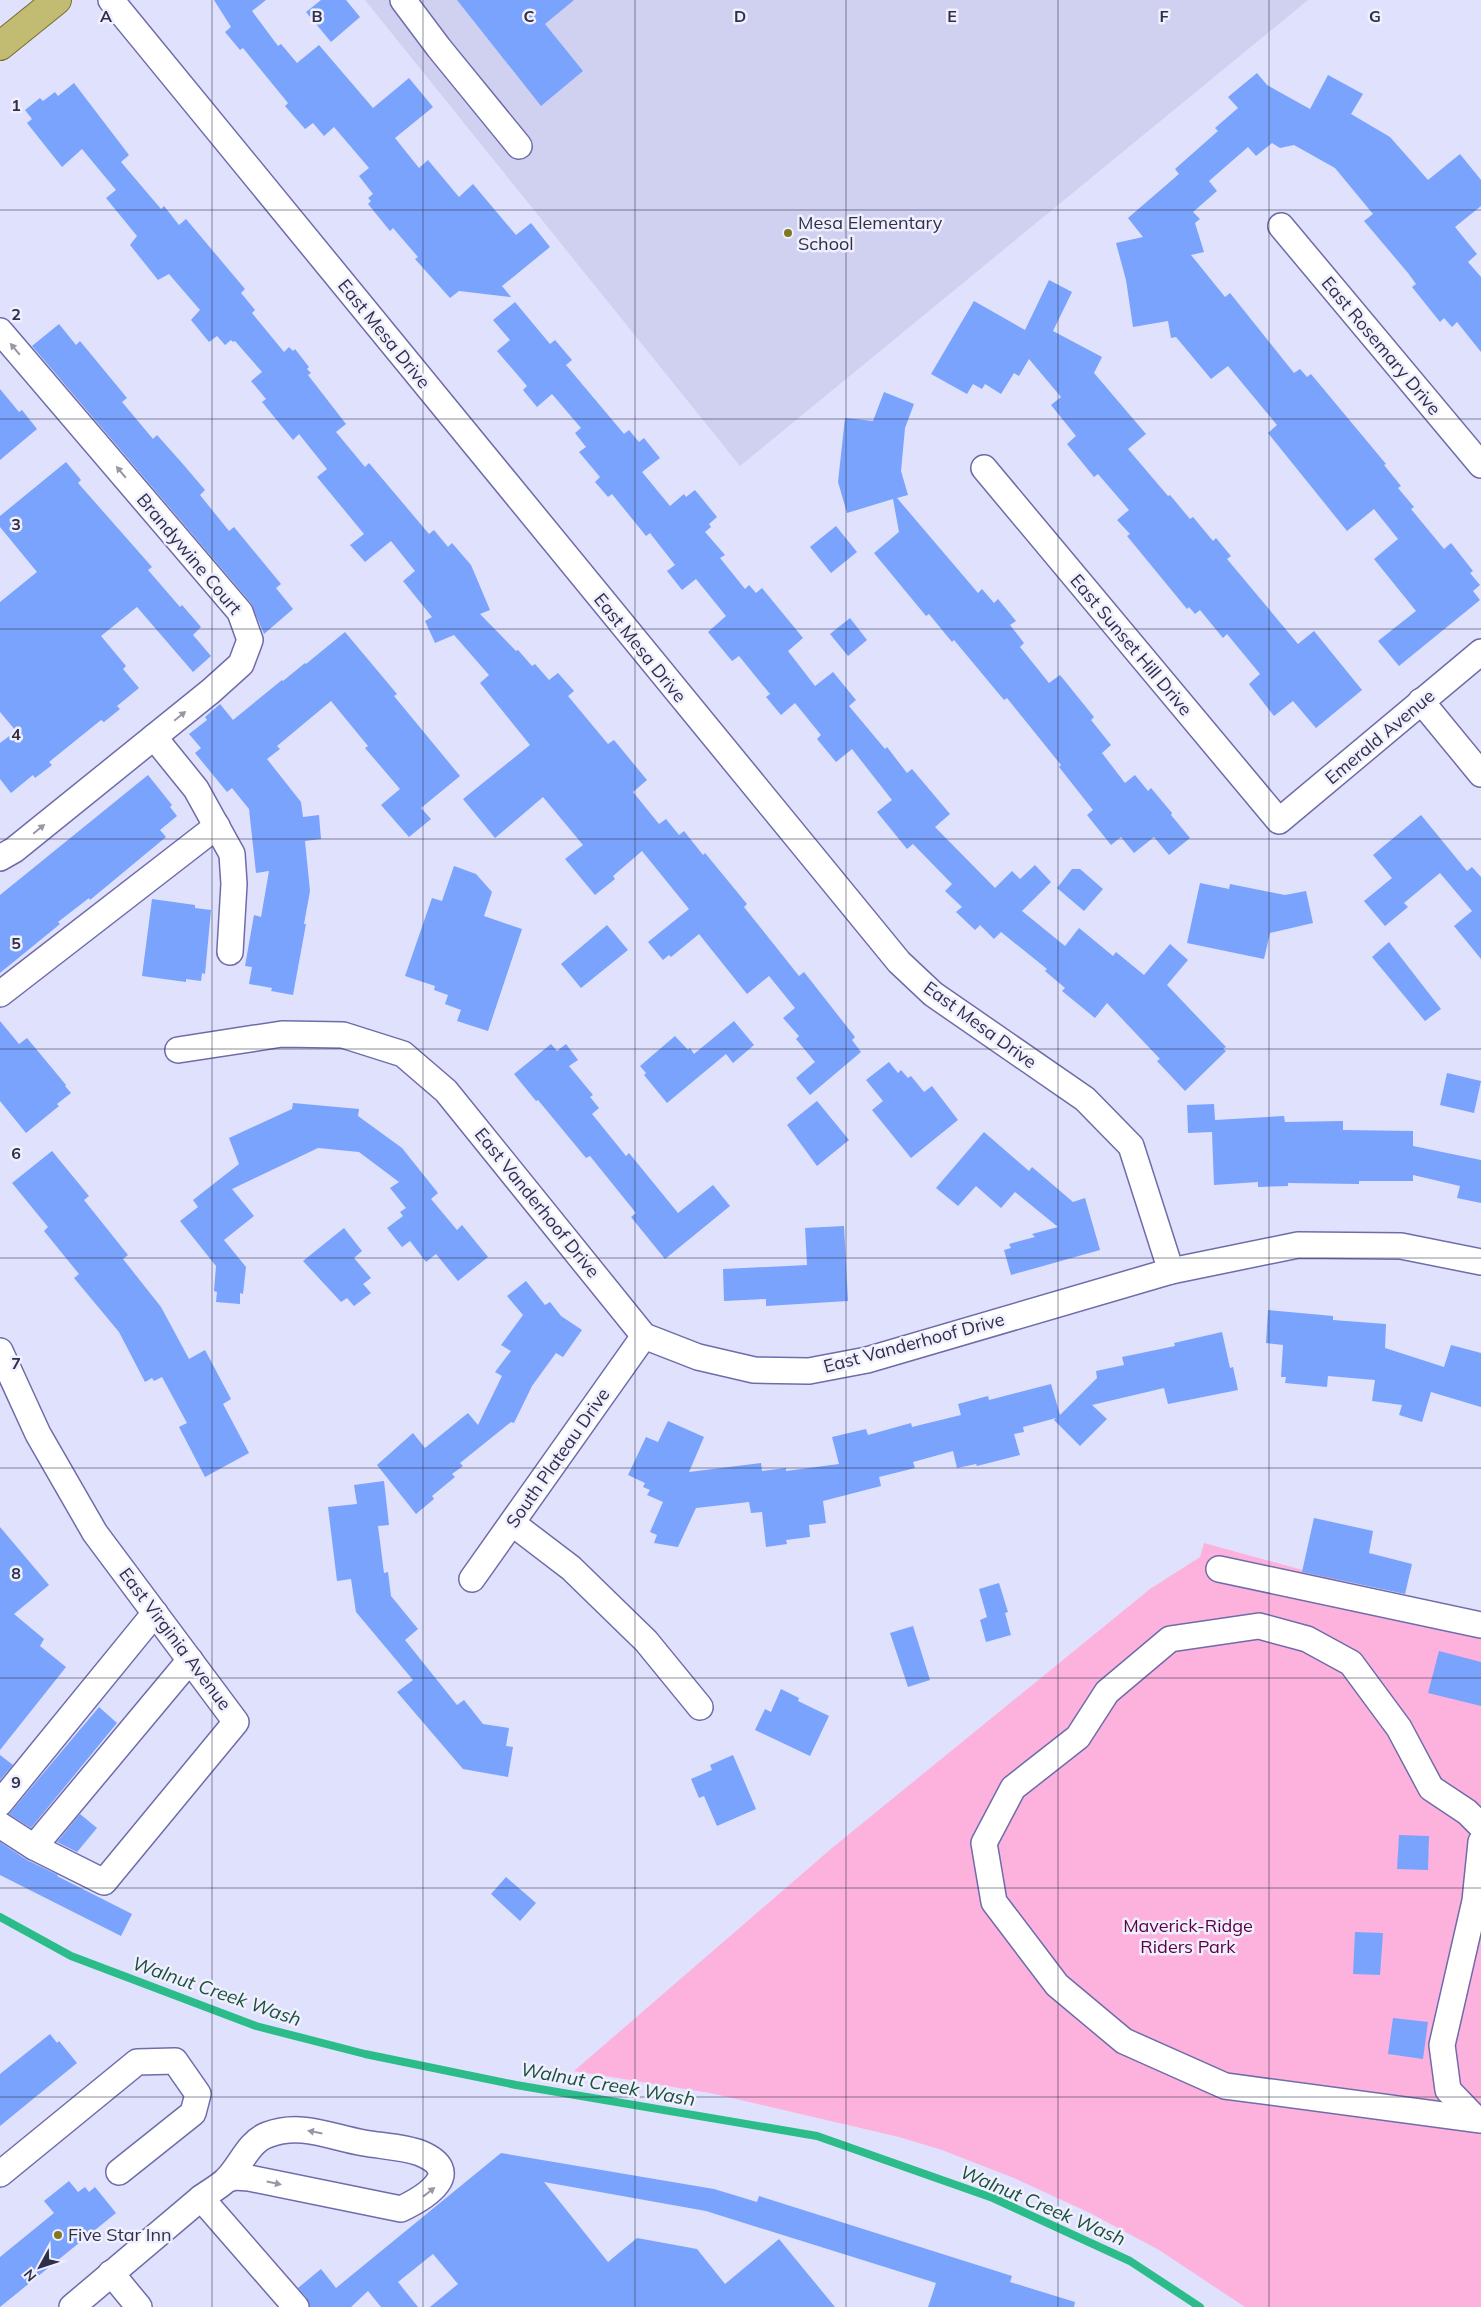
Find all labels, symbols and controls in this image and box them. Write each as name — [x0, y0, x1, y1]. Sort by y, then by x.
text: A — [100, 6, 112, 26]
text: B — [311, 6, 323, 26]
text: C — [524, 6, 535, 26]
text: D — [734, 6, 746, 26]
text: E — [947, 6, 957, 26]
text: F — [1159, 6, 1169, 26]
text: G — [1369, 6, 1381, 26]
text: 1 — [11, 95, 21, 115]
place label: Mesa Elementary School — [798, 211, 943, 255]
marker: Mesa Elementary School — [782, 227, 794, 239]
street label: East Rosemary Drive — [1317, 272, 1446, 420]
street label: East Mesa Drive — [333, 274, 436, 393]
text: 2 — [11, 304, 21, 324]
one-way arrow — [10, 342, 21, 355]
one-way arrow — [115, 466, 126, 479]
street label: Brandywine Court — [132, 488, 247, 619]
text: 3 — [11, 514, 21, 534]
street label: East Sunset Hill Drive — [1065, 569, 1197, 720]
street label: East Mesa Drive — [589, 588, 692, 707]
street label: Emerald Avenue — [1320, 684, 1439, 789]
one-way arrow — [173, 711, 186, 722]
text: 4 — [11, 724, 21, 744]
one-way arrow — [32, 823, 45, 834]
text: 5 — [11, 933, 21, 953]
street label: East Mesa Drive — [919, 976, 1041, 1073]
street label: East Vanderhoof Drive — [470, 1123, 605, 1282]
text: 6 — [11, 1143, 21, 1163]
street label: East Vanderhoof Drive — [821, 1307, 1007, 1378]
text: 7 — [11, 1353, 21, 1373]
street label: South Plateau Drive — [501, 1383, 615, 1532]
text: 8 — [11, 1563, 21, 1583]
street label: East Virginia Avenue — [114, 1563, 236, 1715]
text: 9 — [11, 1772, 21, 1792]
park label: Maverick-Ridge Riders Park — [1123, 1914, 1253, 1958]
water label: Walnut Creek Wash — [129, 1951, 305, 2031]
water label: Walnut Creek Wash — [519, 2057, 697, 2111]
one-way arrow — [308, 2128, 323, 2136]
water label: Walnut Creek Wash — [957, 2159, 1129, 2251]
one-way arrow — [266, 2179, 282, 2187]
one-way arrow — [422, 2187, 435, 2198]
place label: Five Star Inn — [68, 2223, 172, 2246]
marker: Five Star Inn — [52, 2229, 64, 2241]
north arrow — [15, 2242, 65, 2292]
text: N — [20, 2266, 40, 2285]

